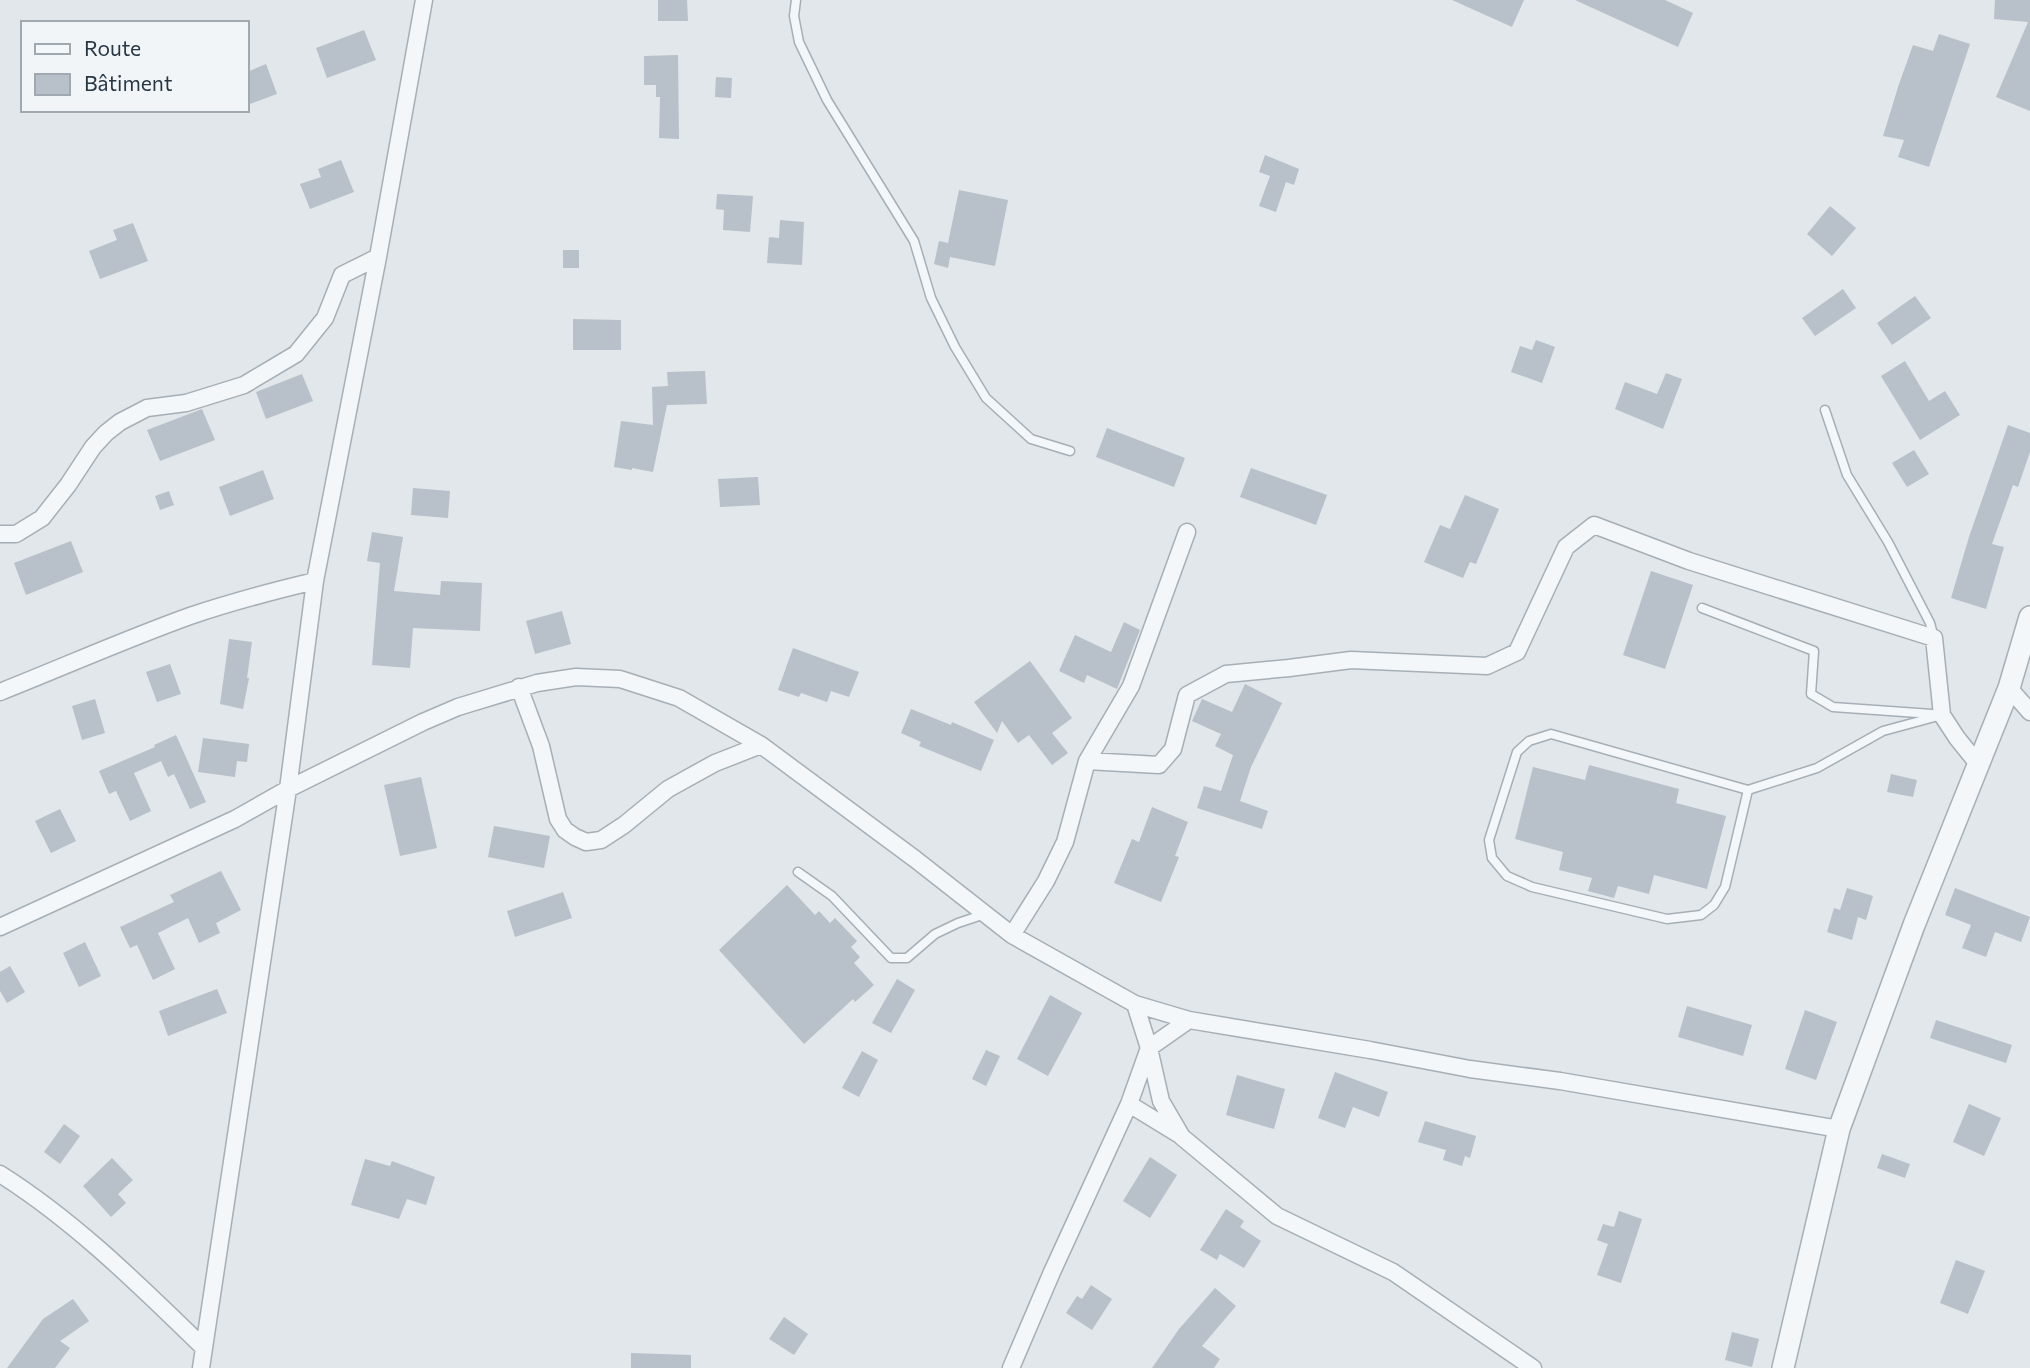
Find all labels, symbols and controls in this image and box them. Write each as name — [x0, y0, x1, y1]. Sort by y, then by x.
legend — [21, 21, 248, 112]
text: Route — [84, 35, 141, 60]
text: Bâtiment — [84, 70, 173, 95]

